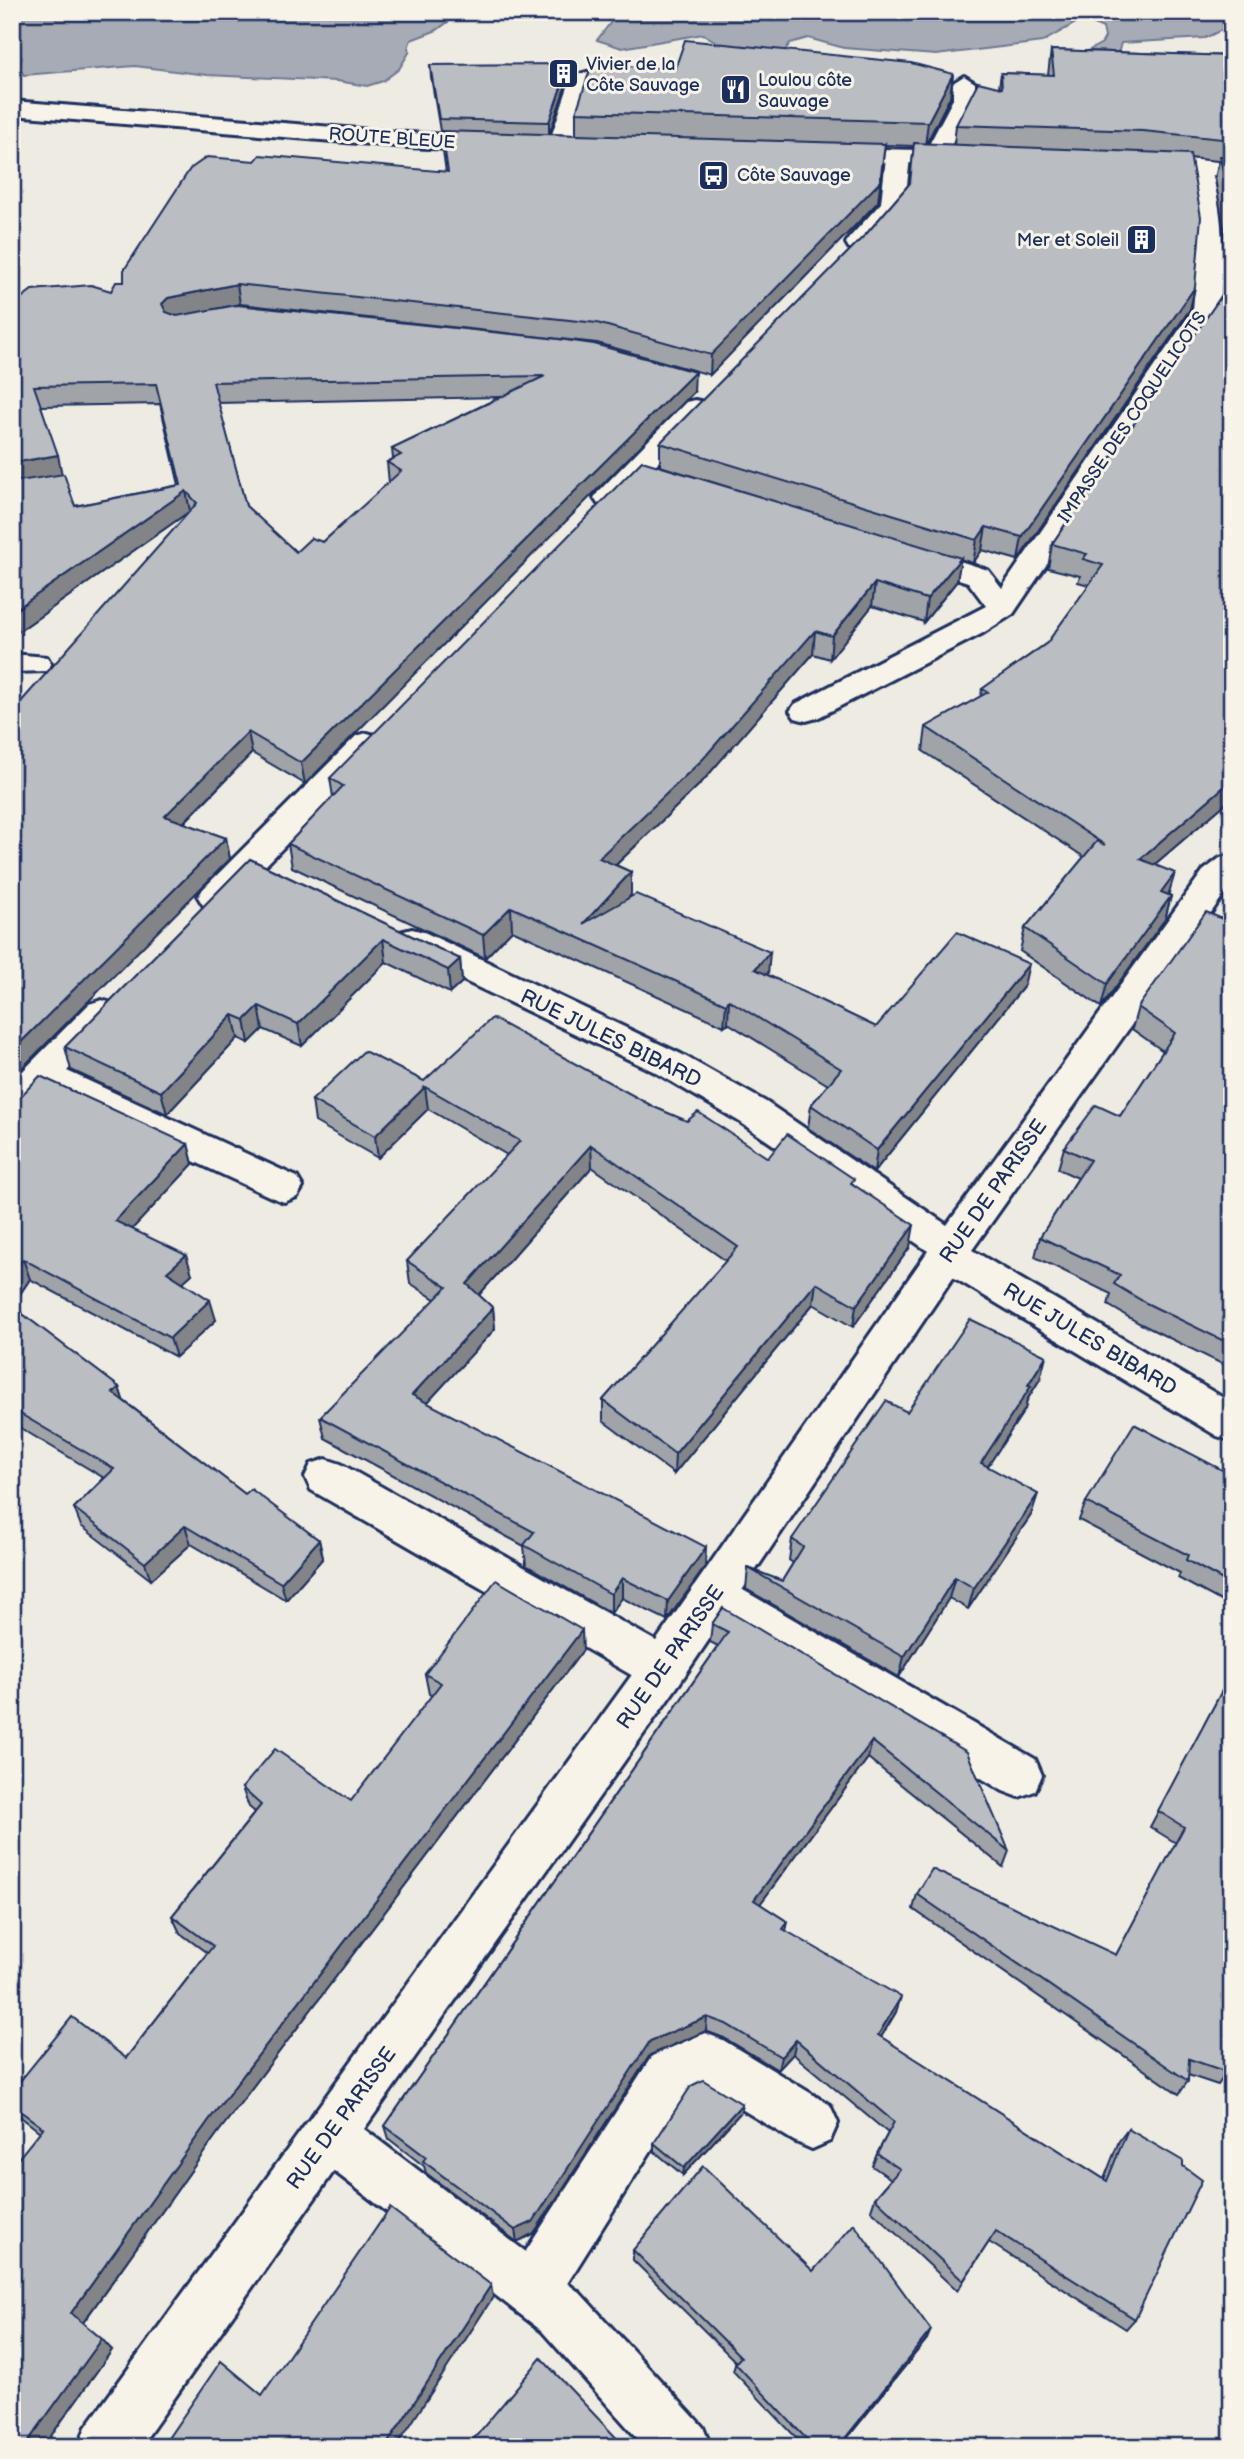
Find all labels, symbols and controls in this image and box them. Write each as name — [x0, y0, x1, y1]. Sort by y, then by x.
place label: Vivier de la Côte Sauvage — [586, 54, 700, 96]
building icon: Vivier de la Côte Sauvage — [546, 57, 580, 91]
place label: Loulou côte Sauvage — [758, 70, 852, 112]
restaurant icon: Loulou côte Sauvage — [718, 73, 752, 107]
street label: ROUTE BLEUE — [328, 124, 456, 153]
bus stop icon: Côte Sauvage — [697, 158, 731, 192]
place label: Côte Sauvage — [737, 165, 851, 186]
building icon: Mer et Soleil — [1125, 223, 1159, 257]
place label: Mer et Soleil — [1017, 230, 1119, 251]
street label: IMPASSE DES COQUELICOTS — [1054, 308, 1211, 527]
street label: RUE JULES BIBARD — [516, 984, 705, 1093]
street label: RUE DE PARISSE — [934, 1115, 1052, 1268]
street label: RUE JULES BIBARD — [998, 1278, 1181, 1401]
street label: RUE DE PARISSE — [611, 1581, 729, 1734]
street label: RUE DE PARISSE — [281, 2042, 401, 2194]

